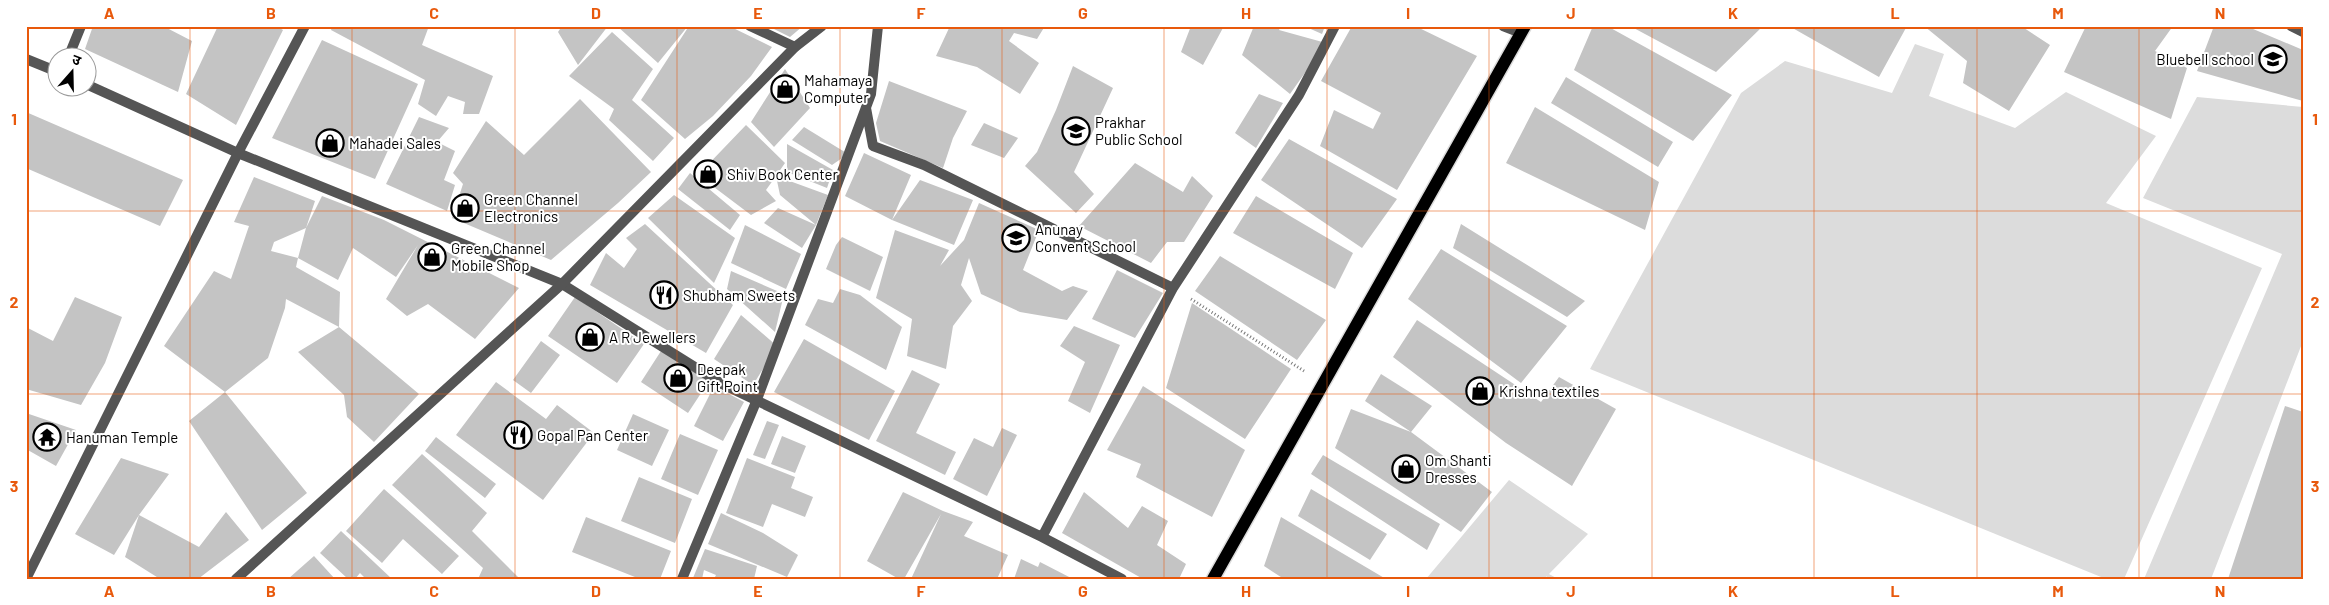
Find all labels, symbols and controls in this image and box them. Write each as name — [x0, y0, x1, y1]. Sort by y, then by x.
text: A — [104, 3, 115, 22]
text: B — [266, 3, 276, 22]
text: C — [429, 3, 439, 22]
text: D — [591, 3, 601, 22]
text: E — [753, 3, 763, 22]
text: F — [917, 3, 926, 22]
text: G — [1078, 3, 1088, 22]
text: H — [1241, 3, 1251, 22]
text: I — [1406, 3, 1410, 22]
text: J — [1566, 3, 1576, 22]
text: K — [1728, 3, 1738, 22]
text: L — [1890, 3, 1900, 22]
text: M — [2052, 3, 2064, 22]
text: N — [2215, 3, 2225, 22]
school or university icon: Bluebell school — [2258, 44, 2288, 74]
north arrow — [48, 48, 98, 98]
text: उ — [70, 50, 84, 69]
place label: Bluebell school — [2156, 50, 2254, 68]
place label: Mahamaya Computer — [804, 71, 873, 106]
shop icon: Mahamaya Computer — [770, 74, 800, 104]
text: 1 — [11, 109, 17, 128]
text: 1 — [2312, 109, 2318, 128]
place label: Prakhar Public School — [1095, 113, 1183, 148]
school or university icon: Prakhar Public School — [1061, 116, 1091, 146]
shop icon: Mahadei Sales — [315, 128, 345, 158]
place label: Mahadei Sales — [349, 134, 441, 152]
shop icon: Shiv Book Center — [693, 159, 723, 189]
place label: Shiv Book Center — [727, 165, 838, 183]
place label: Green Channel Electronics — [484, 190, 578, 225]
shop icon: Green Channel Electronics — [450, 193, 480, 223]
place label: Anunay Convent School — [1035, 220, 1136, 255]
school or university icon: Anunay Convent School — [1001, 223, 1031, 253]
place label: Green Channel Mobile Shop — [451, 239, 545, 274]
shop icon: Green Channel Mobile Shop — [417, 242, 447, 272]
restaurant icon: Shubham Sweets — [649, 280, 679, 310]
place label: Shubham Sweets — [683, 286, 795, 304]
text: 2 — [10, 292, 19, 311]
text: 2 — [2311, 292, 2320, 311]
shop icon: A R Jewellers — [575, 322, 605, 352]
place label: A R Jewellers — [609, 328, 696, 346]
place label: Deepak Gift Point — [697, 360, 758, 395]
shop icon: Deepak Gift Point — [663, 363, 693, 393]
shop icon: Krishna textiles — [1465, 376, 1495, 406]
place label: Krishna textiles — [1499, 382, 1600, 400]
restaurant icon: Gopal Pan Center — [503, 420, 533, 450]
temple icon: Hanuman Temple — [32, 422, 62, 452]
place label: Gopal Pan Center — [537, 426, 649, 444]
place label: Hanuman Temple — [66, 428, 178, 446]
place label: Om Shanti Dresses — [1425, 451, 1492, 486]
shop icon: Om Shanti Dresses — [1391, 454, 1421, 484]
text: 3 — [10, 476, 18, 495]
text: 3 — [2311, 476, 2319, 495]
text: A — [104, 581, 115, 600]
text: B — [266, 581, 276, 600]
text: C — [429, 581, 439, 600]
text: D — [591, 581, 601, 600]
text: E — [753, 581, 763, 600]
text: F — [917, 581, 926, 600]
text: G — [1078, 581, 1088, 600]
text: H — [1241, 581, 1251, 600]
text: I — [1406, 581, 1410, 600]
text: J — [1566, 581, 1576, 600]
text: K — [1728, 581, 1738, 600]
text: L — [1890, 581, 1900, 600]
text: M — [2052, 581, 2064, 600]
text: N — [2215, 581, 2225, 600]

